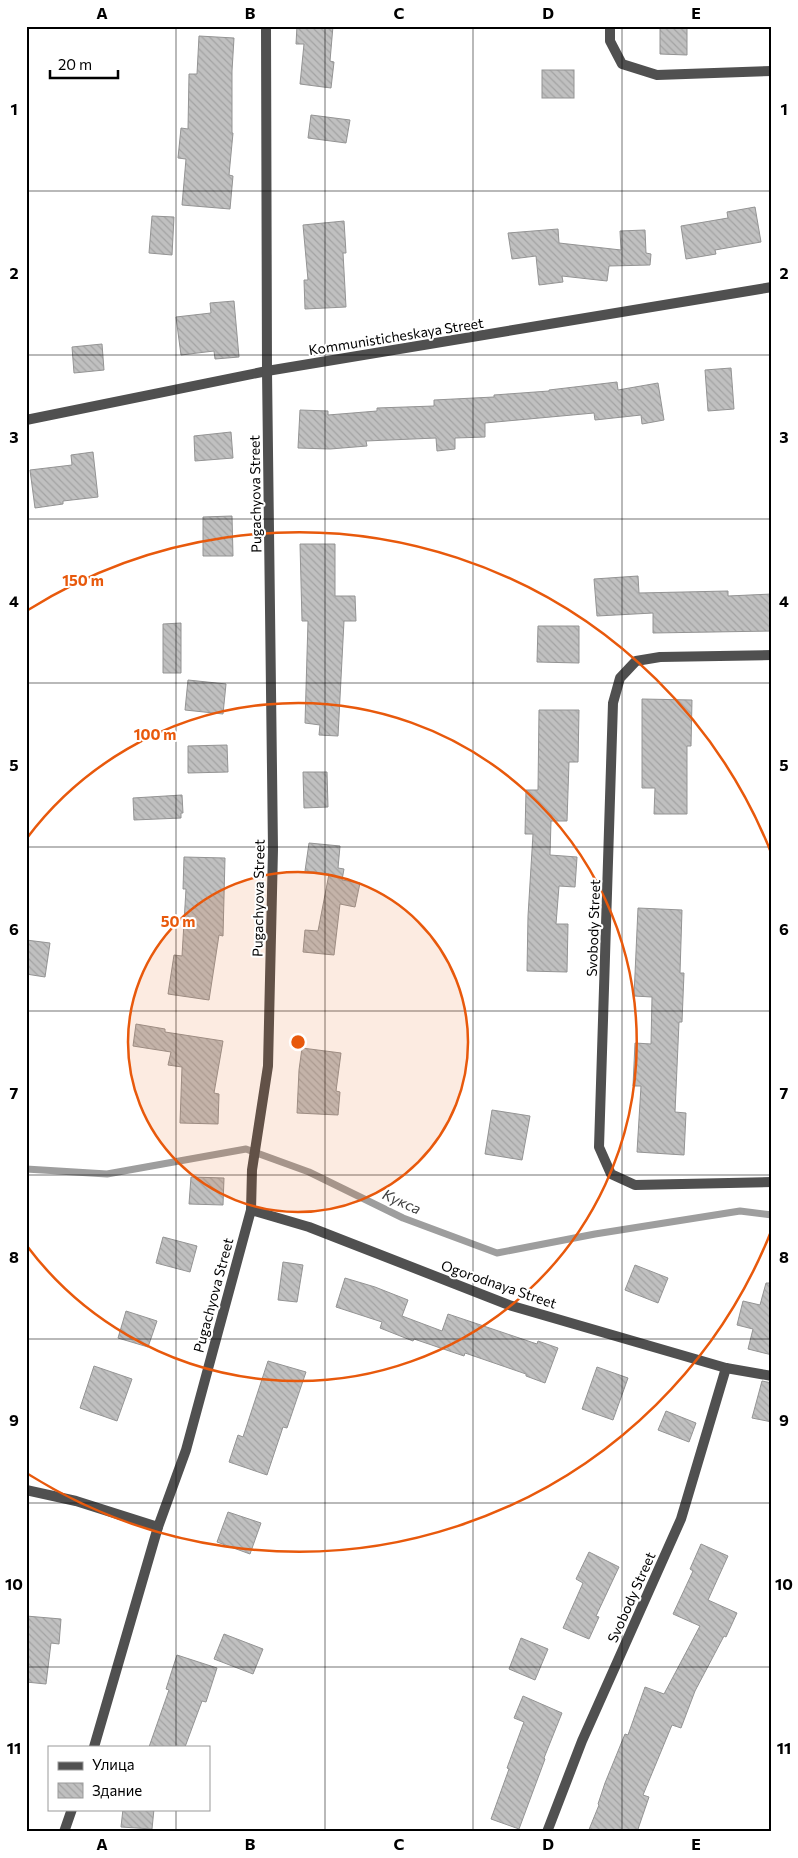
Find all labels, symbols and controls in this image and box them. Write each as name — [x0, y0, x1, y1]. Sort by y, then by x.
text: A — [96, 3, 108, 22]
text: B — [245, 3, 256, 22]
text: C — [394, 3, 405, 22]
text: D — [542, 3, 554, 22]
text: E — [691, 3, 701, 22]
scale bar — [50, 48, 118, 80]
text: 20 m — [58, 55, 92, 73]
text: 1 — [10, 99, 18, 118]
text: 1 — [780, 99, 788, 118]
text: 2 — [9, 263, 19, 282]
text: 2 — [779, 263, 789, 282]
street label: Kommunisticheskaya Street — [307, 314, 485, 358]
text: 3 — [9, 427, 19, 446]
text: 3 — [779, 427, 789, 446]
street label: Pugachyova Street — [245, 435, 265, 553]
text: 150 m — [62, 571, 104, 589]
text: 4 — [9, 591, 19, 610]
text: 4 — [779, 591, 789, 610]
text: 100 m — [134, 725, 176, 743]
text: 5 — [9, 755, 19, 774]
text: 5 — [779, 755, 789, 774]
street label: Pugachyova Street — [248, 839, 268, 957]
street label: Svobody Street — [583, 879, 603, 977]
text: 50 m — [161, 912, 195, 930]
text: 6 — [9, 919, 19, 938]
text: 6 — [779, 919, 789, 938]
centre of rings — [289, 1033, 307, 1051]
text: 7 — [10, 1083, 19, 1102]
text: 7 — [780, 1083, 789, 1102]
water label: Кукса — [380, 1185, 424, 1217]
street label: Pugachyova Street — [190, 1236, 237, 1354]
text: 8 — [9, 1247, 19, 1266]
text: 8 — [779, 1247, 789, 1266]
street label: Ogorodnaya Street — [439, 1256, 559, 1312]
text: 9 — [9, 1410, 19, 1429]
text: 9 — [779, 1410, 789, 1429]
street label: Svobody Street — [603, 1549, 659, 1645]
text: 10 — [5, 1574, 23, 1593]
text: 10 — [775, 1574, 793, 1593]
text: 11 — [7, 1738, 21, 1757]
text: 11 — [777, 1738, 791, 1757]
legend — [48, 1746, 210, 1810]
text: Улица — [92, 1755, 134, 1773]
text: Здание — [92, 1781, 142, 1799]
text: A — [96, 1834, 108, 1853]
text: B — [245, 1834, 256, 1853]
text: C — [394, 1834, 405, 1853]
text: D — [542, 1834, 554, 1853]
text: E — [691, 1834, 701, 1853]

